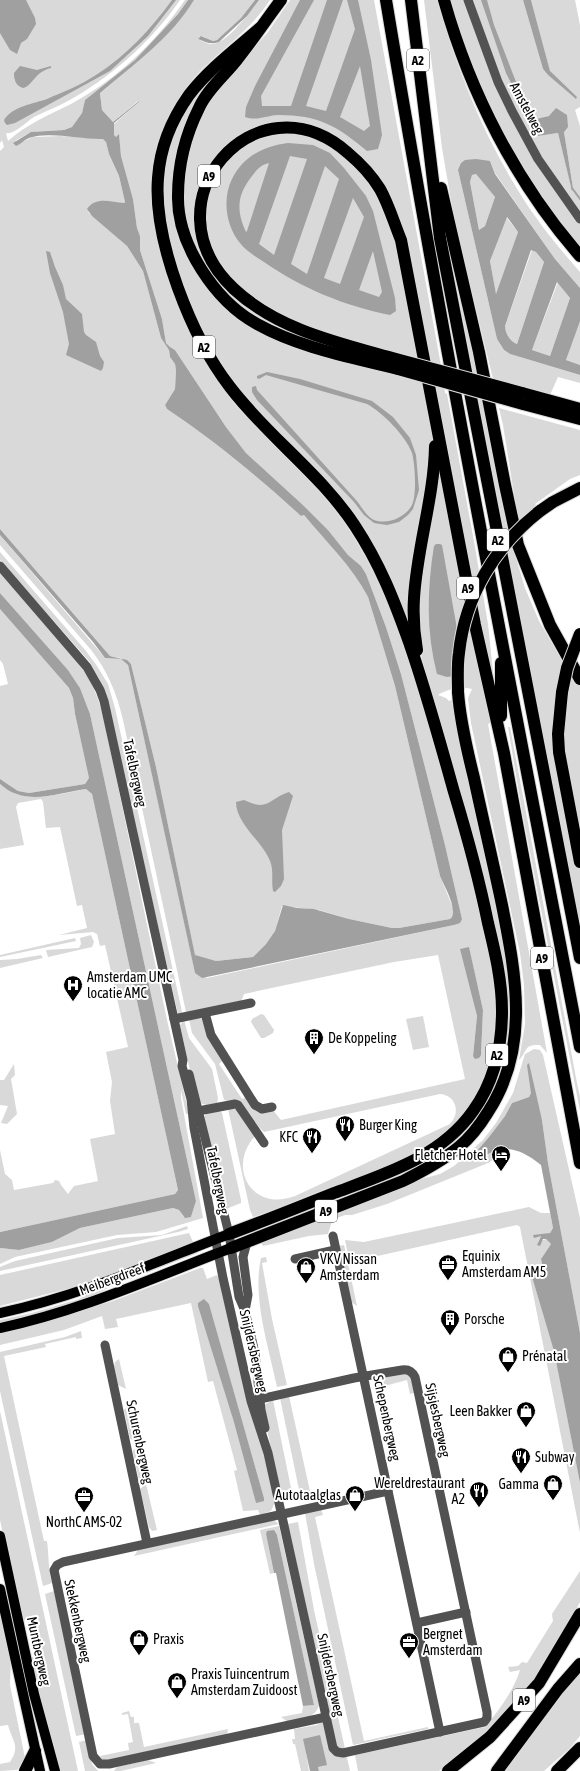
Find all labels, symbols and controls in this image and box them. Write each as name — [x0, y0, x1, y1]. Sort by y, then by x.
road number: A2 — [407, 49, 429, 71]
street label: Amstelweg — [507, 79, 547, 137]
road number: A9 — [198, 165, 220, 187]
road number: A2 — [193, 336, 215, 358]
road number: A2 — [487, 529, 509, 551]
road number: A9 — [457, 577, 479, 599]
street label: Tafelbergweg — [120, 738, 150, 808]
road number: A9 — [531, 947, 553, 969]
place label: Amsterdam UMC locatie AMC — [87, 969, 173, 1001]
hospital icon: Amsterdam UMC locatie AMC — [62, 974, 84, 1002]
building icon: De Koppeling — [303, 1027, 325, 1055]
place label: De Koppeling — [328, 1030, 397, 1046]
road number: A2 — [486, 1044, 508, 1066]
restaurant icon: Burger King — [334, 1114, 356, 1142]
place label: Burger King — [359, 1117, 417, 1133]
restaurant icon: KFC — [301, 1126, 323, 1154]
place label: KFC — [279, 1129, 299, 1145]
hotel icon: Fletcher Hotel — [490, 1144, 512, 1172]
street label: Tafelbergweg — [204, 1145, 232, 1215]
place label: Fletcher Hotel — [414, 1147, 487, 1163]
road number: A9 — [315, 1200, 337, 1222]
place label: Equinix Amsterdam AM5 — [462, 1248, 546, 1280]
place label: VKV Nissan Amsterdam — [320, 1251, 380, 1283]
office icon: Equinix Amsterdam AM5 — [437, 1253, 459, 1281]
shop icon: VKV Nissan Amsterdam — [295, 1256, 317, 1284]
street label: Meibergdreef — [77, 1260, 147, 1298]
street label: Snijdersbergweg — [237, 1308, 271, 1394]
building icon: Porsche — [439, 1308, 461, 1336]
place label: Porsche — [464, 1311, 505, 1327]
shop icon: Prénatal — [497, 1345, 519, 1373]
place label: Prénatal — [522, 1348, 567, 1364]
street label: Schepenbergweg — [370, 1374, 404, 1462]
street label: Sijsjesbergweg — [422, 1382, 454, 1458]
street label: Schurenbergweg — [123, 1399, 157, 1485]
shop icon: Leen Bakker — [515, 1400, 537, 1428]
place label: Leen Bakker — [450, 1403, 513, 1419]
restaurant icon: Subway — [510, 1446, 532, 1474]
place label: Subway — [535, 1449, 575, 1465]
shop icon: Gamma — [542, 1473, 564, 1501]
place label: Wereldrestaurant A2 — [374, 1475, 465, 1507]
place label: Gamma — [498, 1476, 539, 1492]
restaurant icon: Wereldrestaurant A2 — [468, 1480, 490, 1508]
shop icon: Autotaalglas — [344, 1484, 366, 1512]
office icon: NorthC AMS-02 — [73, 1485, 95, 1513]
place label: Autotaalglas — [275, 1487, 341, 1503]
place label: NorthC AMS-02 — [46, 1514, 122, 1530]
street label: Stekkenbergweg — [61, 1578, 95, 1664]
street label: Muntbergweg — [24, 1615, 54, 1687]
place label: Bergnet Amsterdam — [423, 1626, 483, 1658]
shop icon: Praxis — [128, 1628, 150, 1656]
place label: Praxis — [153, 1631, 184, 1647]
office icon: Bergnet Amsterdam — [398, 1631, 420, 1659]
street label: Snijdersbergweg — [314, 1632, 348, 1718]
place label: Praxis Tuincentrum Amsterdam Zuidoost — [191, 1666, 297, 1698]
shop icon: Praxis Tuincentrum Amsterdam Zuidoost — [166, 1671, 188, 1699]
road number: A9 — [513, 1689, 535, 1711]

